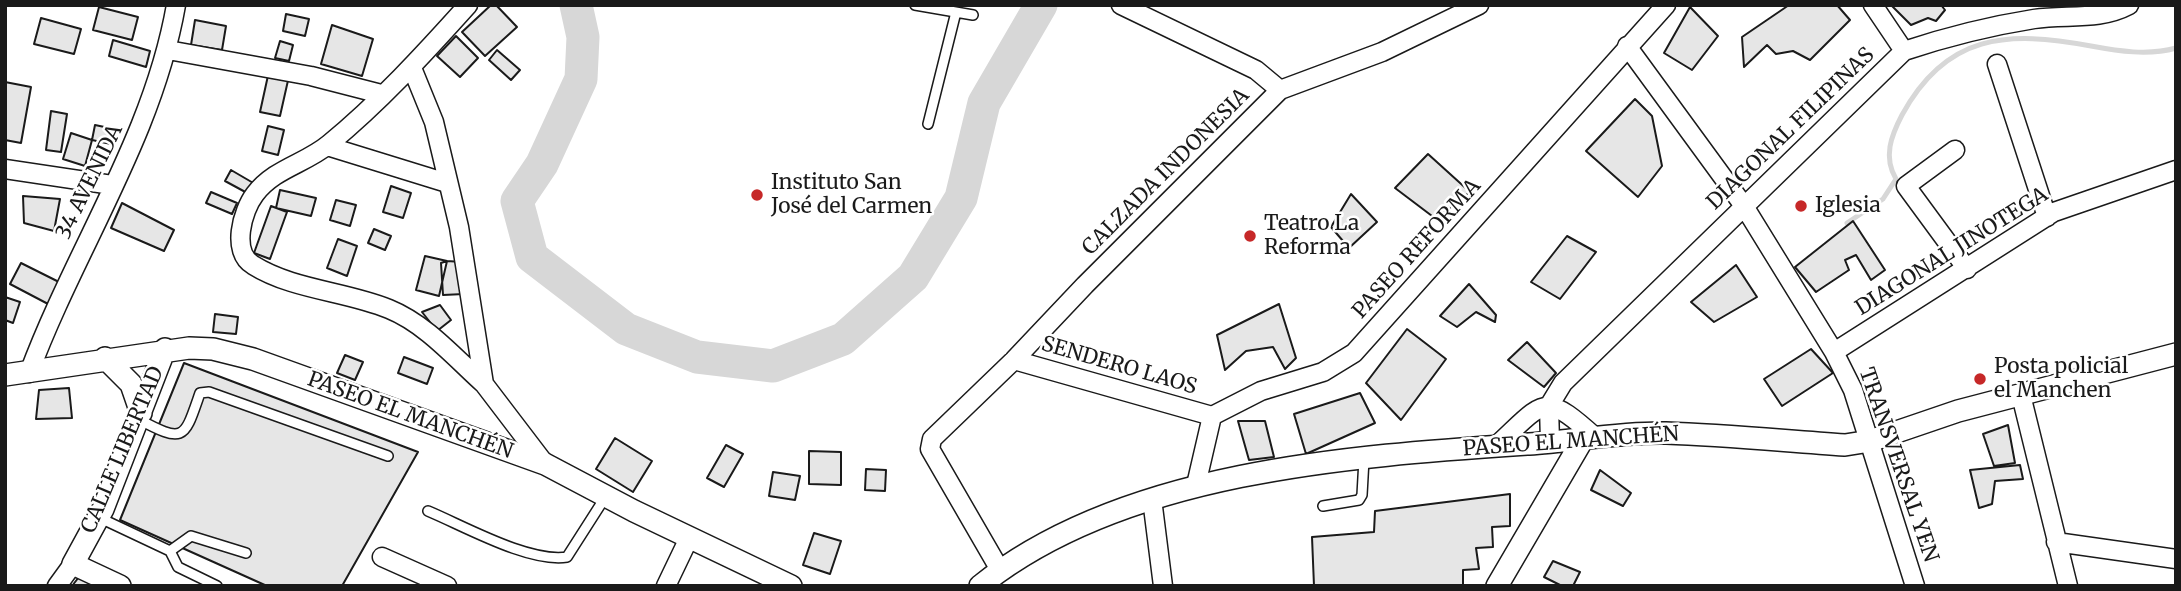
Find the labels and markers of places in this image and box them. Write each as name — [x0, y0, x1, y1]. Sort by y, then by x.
place label: Instituto San José del Carmen — [771, 170, 932, 220]
marker: Instituto San José del Carmen — [749, 187, 765, 203]
place label: Iglesia — [1815, 193, 1881, 219]
marker: Iglesia — [1793, 198, 1809, 214]
place label: Teatro La Reforma — [1264, 211, 1359, 261]
marker: Teatro La Reforma — [1242, 228, 1258, 244]
place label: Posta policial el Manchen — [1994, 354, 2128, 404]
marker: Posta policial el Manchen — [1972, 371, 1988, 387]

